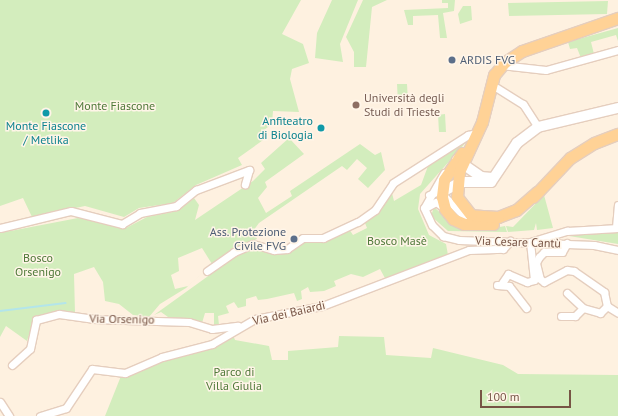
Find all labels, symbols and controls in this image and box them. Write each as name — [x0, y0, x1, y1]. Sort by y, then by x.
place label: ARDIS FVG — [460, 53, 515, 67]
marker: ARDIS FVG — [447, 55, 457, 65]
place label: Università degli Studi di Trieste — [364, 91, 445, 119]
park label: Monte Fiascone — [75, 99, 155, 113]
marker: Università degli Studi di Trieste — [351, 100, 361, 110]
marker: Monte Fiascone / Metlika — [41, 108, 51, 118]
place label: Anfiteatro di Biologia — [258, 114, 313, 142]
place label: Monte Fiascone / Metlika — [6, 119, 86, 147]
marker: Anfiteatro di Biologia — [316, 123, 326, 133]
place label: Ass. Protezione Civile FVG — [209, 225, 286, 253]
street label: Via Cesare Cantù — [475, 233, 561, 251]
marker: Ass. Protezione Civile FVG — [289, 234, 299, 244]
park label: Bosco Masè — [367, 234, 427, 248]
park label: Bosco Orsenigo — [15, 251, 61, 279]
street label: Via dei Baiardi — [251, 298, 327, 328]
street label: Via Orsenigo — [89, 311, 155, 327]
park label: Parco di Villa Giulia — [206, 365, 262, 393]
scale bar — [482, 382, 573, 408]
text: 100 m — [487, 389, 520, 404]

